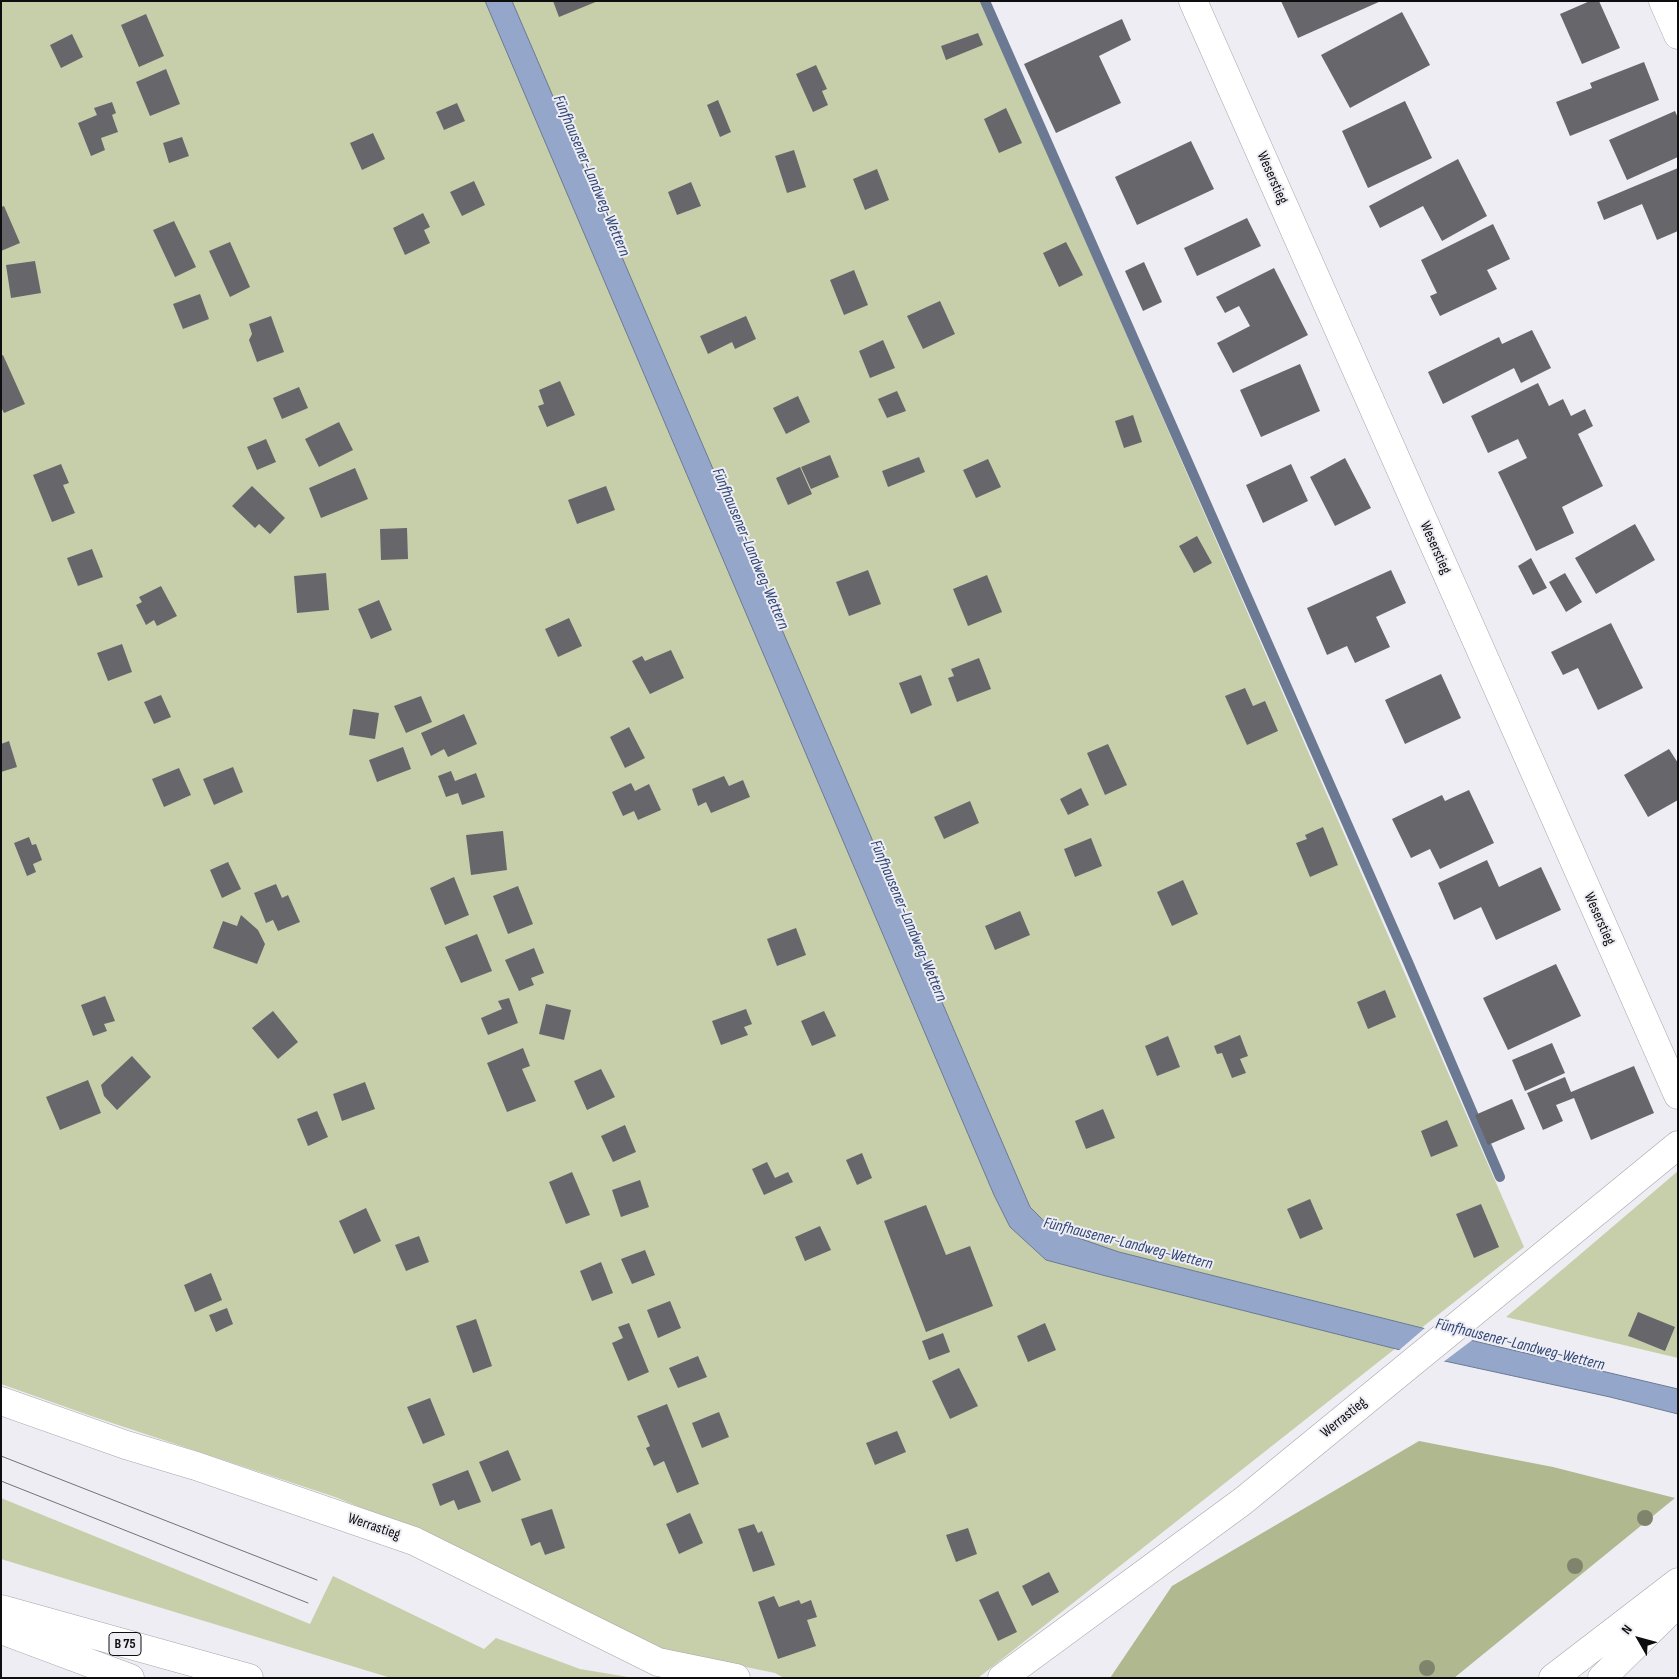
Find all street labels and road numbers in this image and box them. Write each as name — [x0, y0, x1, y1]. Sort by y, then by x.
street label: Weserstieg — [1252, 149, 1292, 207]
street label: Weserstieg — [1415, 519, 1455, 577]
street label: Weserstieg — [1579, 890, 1619, 948]
street label: Werrastieg — [1317, 1394, 1371, 1442]
street label: Werrastieg — [345, 1510, 403, 1544]
road number: B 75 — [109, 1632, 141, 1656]

